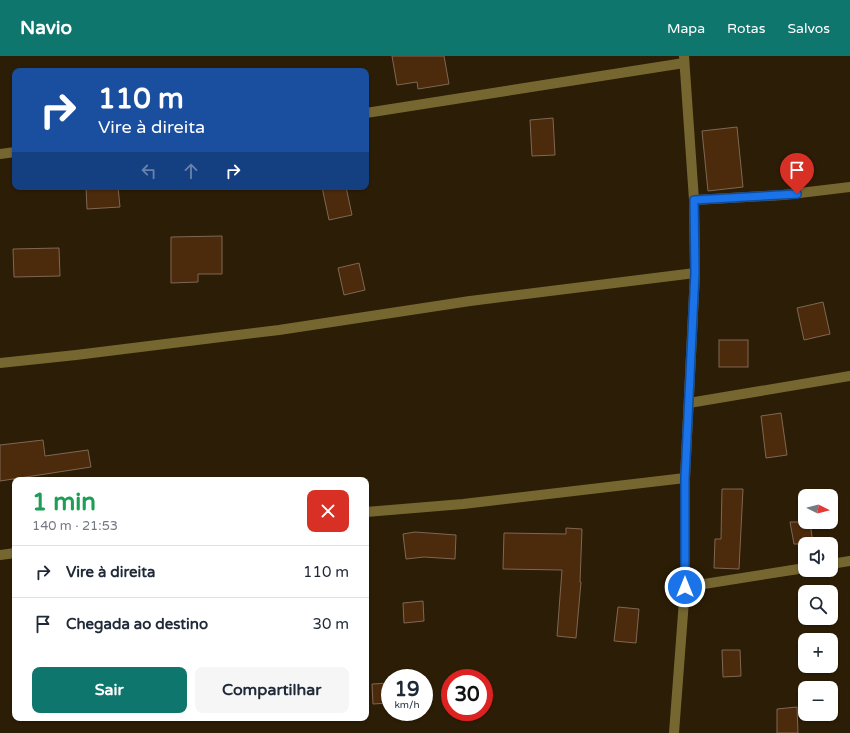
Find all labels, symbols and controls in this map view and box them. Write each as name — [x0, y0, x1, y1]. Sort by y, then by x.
text: Navio — [20, 17, 72, 39]
text: Mapa — [667, 20, 705, 37]
text: Rotas — [727, 20, 765, 37]
text: Salvos — [787, 20, 830, 37]
text: 110 m — [98, 82, 184, 116]
icon: right — [32, 84, 84, 136]
text: Vire à direita — [98, 116, 205, 138]
pin — [780, 153, 814, 194]
icon: arrive — [786, 159, 808, 181]
icon: left — [138, 160, 160, 182]
icon: ahead — [180, 160, 202, 182]
icon: right — [222, 160, 244, 182]
text: 1 min — [32, 488, 96, 517]
north arrow — [798, 489, 838, 529]
map controls — [798, 489, 838, 721]
button: close — [307, 490, 349, 532]
text: 140 m · 21:53 — [32, 518, 118, 534]
button: sound — [798, 537, 838, 577]
icon: right — [32, 561, 54, 583]
text: Vire à direita — [66, 563, 155, 581]
text: 110 m — [303, 563, 349, 581]
position arrow — [664, 566, 706, 608]
button: search — [798, 585, 838, 625]
icon: arrive — [32, 613, 54, 635]
text: Chegada ao destino — [66, 615, 208, 633]
text: 30 m — [312, 615, 349, 633]
button: + — [798, 633, 838, 673]
button: Sair — [32, 667, 187, 713]
button: Compartilhar — [195, 667, 349, 713]
speed limit sign: 30 — [441, 669, 493, 721]
text: 19 — [394, 678, 420, 702]
button: − — [798, 681, 838, 721]
text: km/h — [394, 699, 420, 711]

